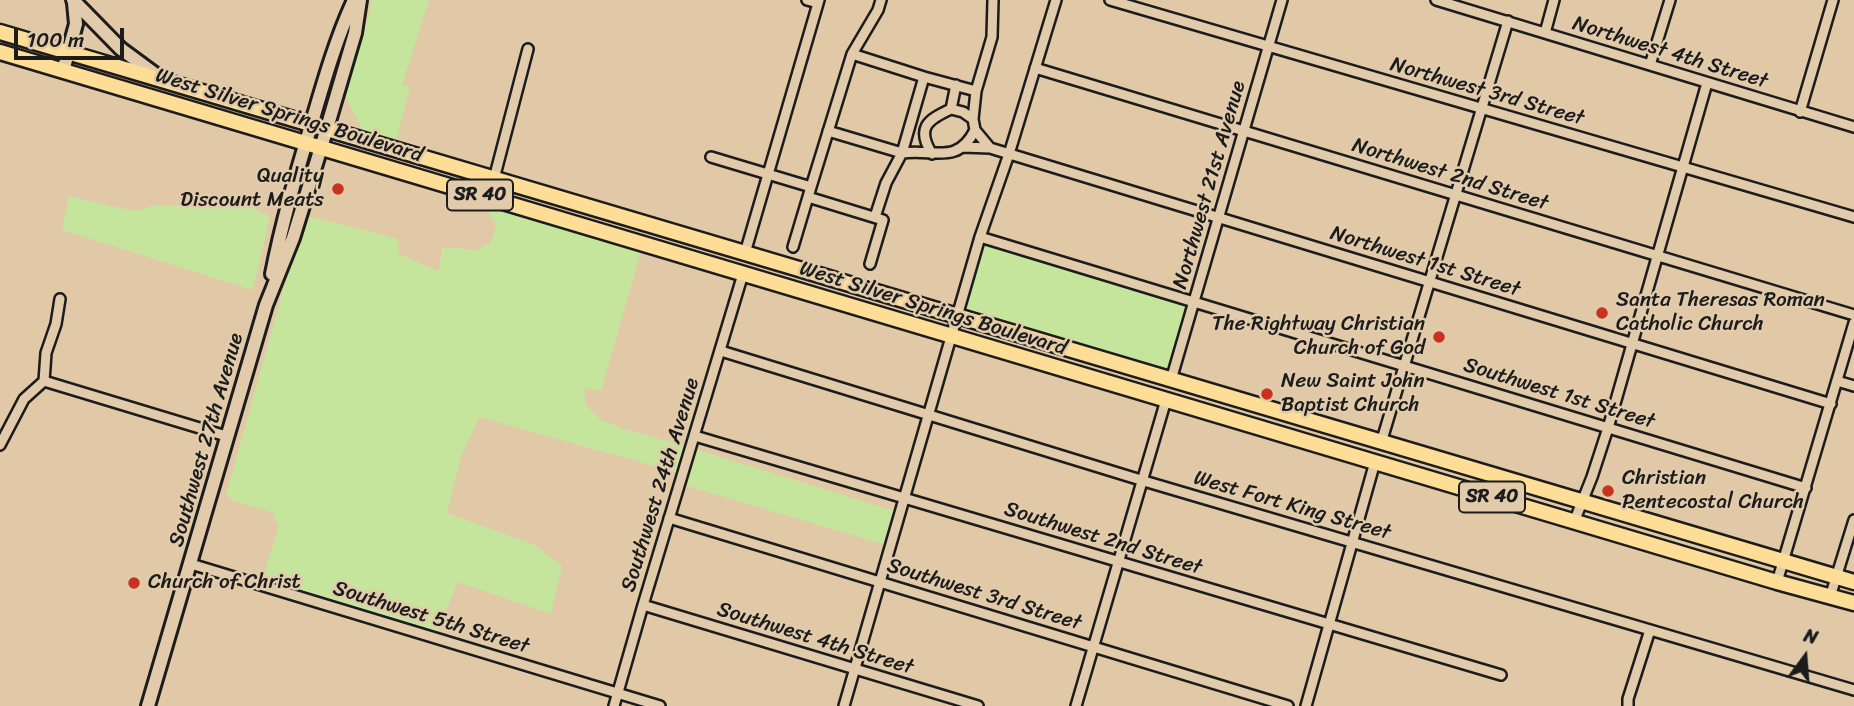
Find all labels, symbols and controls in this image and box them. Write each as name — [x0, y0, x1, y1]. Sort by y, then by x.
street label: Northwest 4th Street — [1569, 11, 1771, 95]
scale bar — [18, 14, 128, 58]
text: 100 m — [27, 21, 84, 59]
street label: Northwest 3rd Street — [1387, 52, 1587, 132]
street label: West Silver Springs Boulevard — [152, 63, 426, 169]
street label: Northwest 21st Avenue — [1168, 78, 1252, 292]
street label: Northwest 2nd Street — [1349, 133, 1551, 217]
place label: Quality Discount Meats — [180, 164, 324, 214]
road number: SR 40 — [447, 180, 513, 210]
marker: Quality Discount Meats — [330, 181, 346, 197]
street label: Northwest 1st Street — [1327, 221, 1523, 303]
street label: West Silver Springs Boulevard — [796, 256, 1070, 362]
place label: Santa Theresas Roman Catholic Church — [1616, 288, 1825, 338]
marker: Santa Theresas Roman Catholic Church — [1594, 305, 1610, 321]
place label: The Rightway Christian Church of God — [1212, 312, 1425, 362]
marker: The Rightway Christian Church of God — [1431, 329, 1447, 345]
street label: Southwest 27th Avenue — [164, 330, 250, 550]
street label: Southwest 1st Street — [1460, 353, 1658, 435]
place label: New Saint John Baptist Church — [1281, 369, 1425, 419]
street label: Southwest 24th Avenue — [616, 375, 706, 595]
marker: New Saint John Baptist Church — [1259, 386, 1275, 402]
street label: West Fort King Street — [1191, 466, 1393, 546]
place label: Christian Pentecostal Church — [1622, 466, 1804, 516]
road number: SR 40 — [1459, 482, 1525, 512]
marker: Christian Pentecostal Church — [1600, 483, 1616, 499]
street label: Southwest 2nd Street — [1001, 497, 1205, 581]
street label: Southwest 3rd Street — [884, 553, 1084, 637]
place label: Church of Christ — [148, 570, 301, 596]
marker: Church of Christ — [126, 575, 142, 591]
street label: Southwest 5th Street — [330, 576, 532, 660]
street label: Southwest 4th Street — [714, 597, 916, 681]
text: N — [1800, 619, 1822, 654]
north arrow — [1770, 622, 1840, 692]

